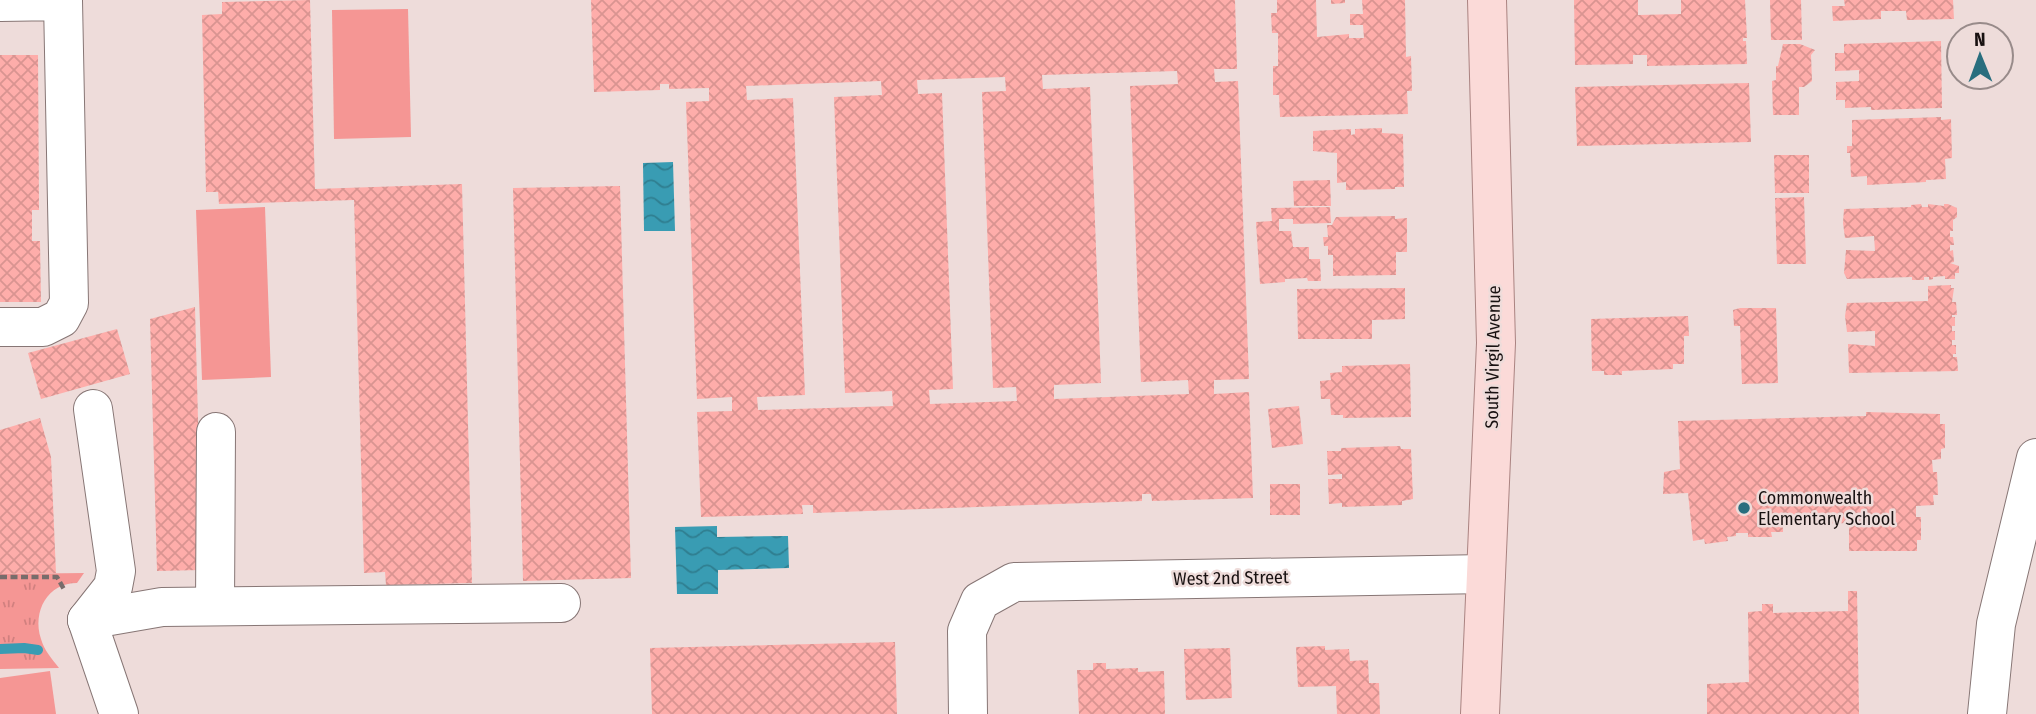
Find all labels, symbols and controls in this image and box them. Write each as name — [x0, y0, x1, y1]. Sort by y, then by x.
north arrow — [1945, 21, 2015, 91]
text: N — [1974, 28, 1986, 51]
street label: South Virgil Avenue — [1481, 285, 1505, 429]
place label: Commonwealth Elementary School — [1758, 487, 1895, 530]
marker: Commonwealth Elementary School — [1736, 500, 1752, 516]
street label: West 2nd Street — [1173, 566, 1289, 590]

